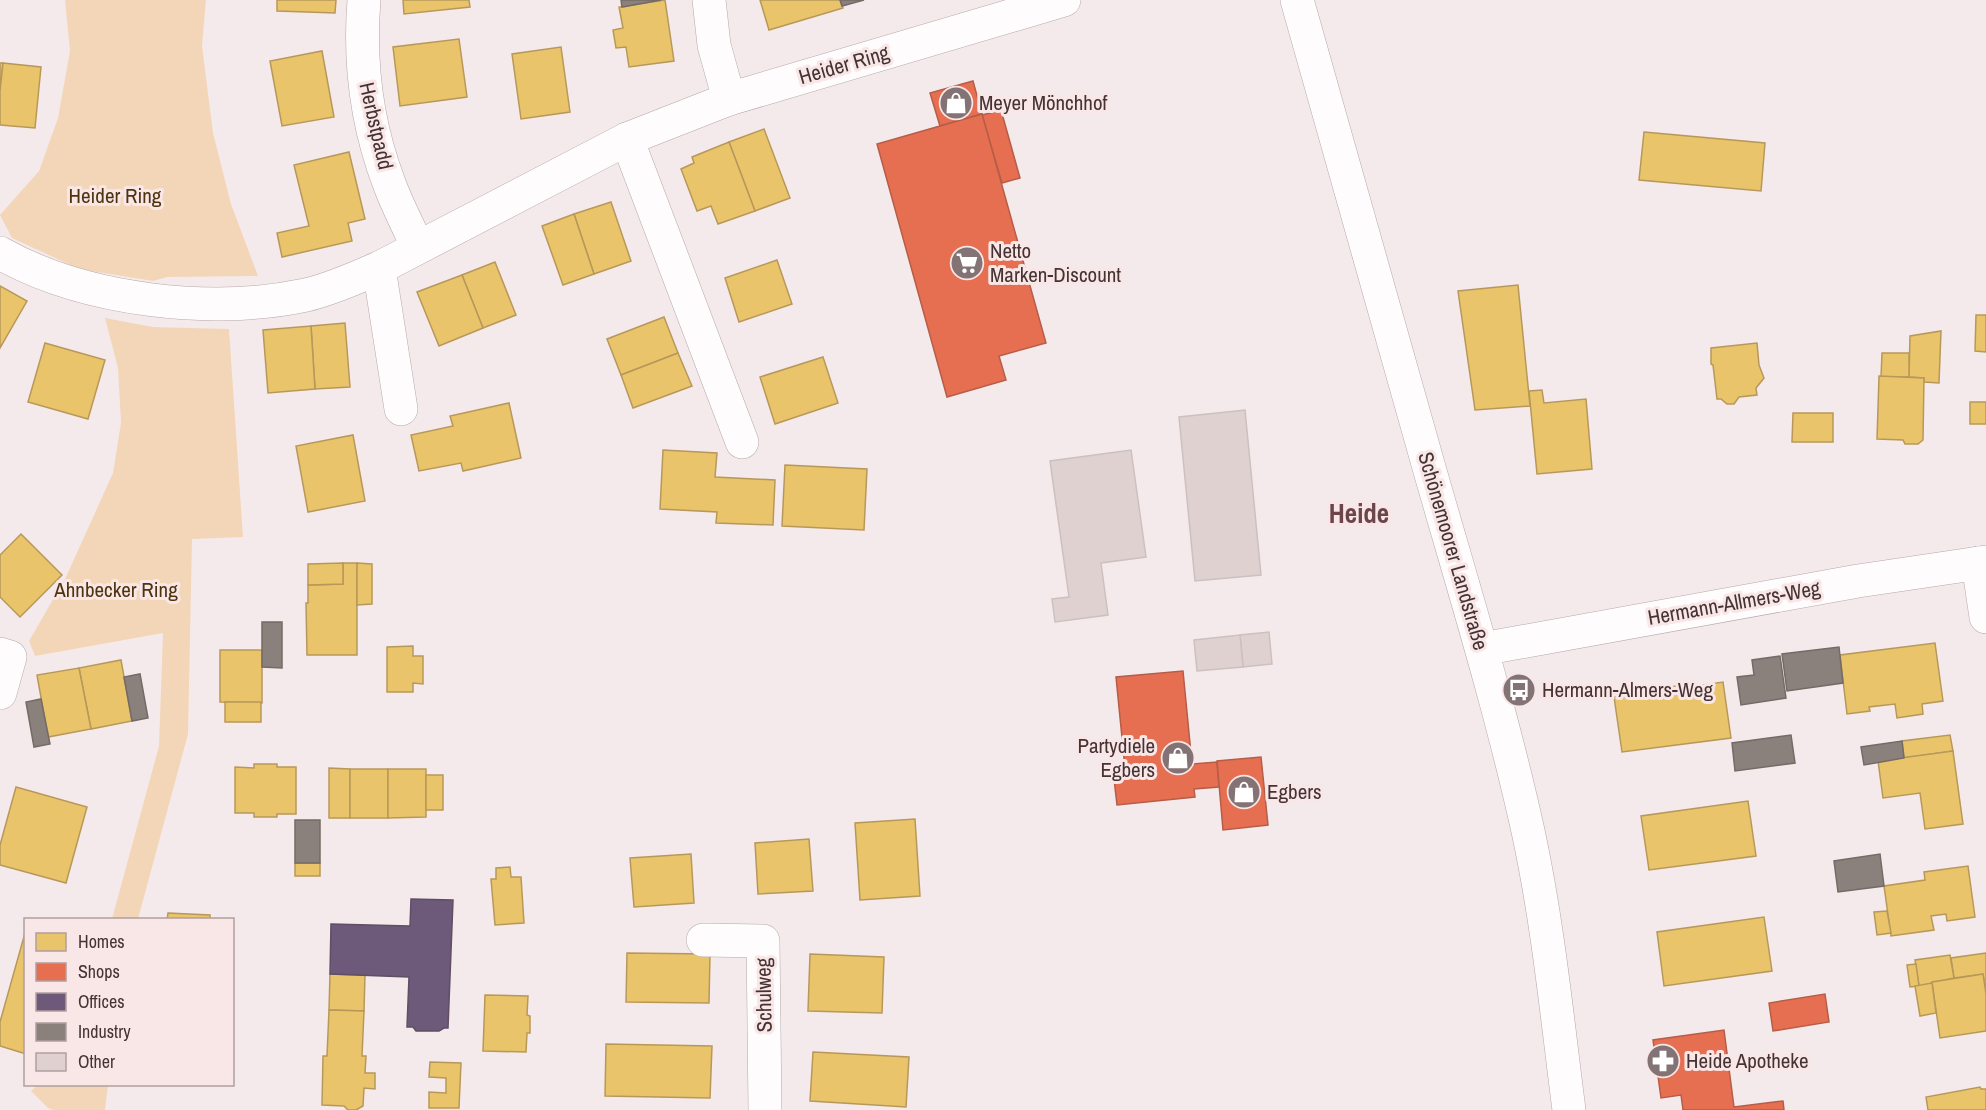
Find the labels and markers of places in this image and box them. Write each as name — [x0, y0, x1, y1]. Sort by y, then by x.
shop icon: Meyer Mönchhof — [938, 85, 974, 121]
place label: Meyer Mönchhof — [979, 88, 1107, 117]
place label: Netto Marken-Discount — [990, 236, 1121, 289]
supermarket icon: Netto Marken-Discount — [949, 245, 985, 281]
bus stop icon: Hermann-Almers-Weg — [1501, 672, 1537, 708]
place label: Hermann-Almers-Weg — [1542, 675, 1713, 704]
place label: Partydiele Egbers — [1077, 731, 1155, 784]
shop icon: Partydiele Egbers — [1160, 740, 1196, 776]
shop icon: Egbers — [1226, 774, 1262, 810]
place label: Egbers — [1267, 777, 1322, 806]
pharmacy icon: Heide Apotheke — [1645, 1043, 1681, 1079]
place label: Heide Apotheke — [1686, 1046, 1809, 1075]

